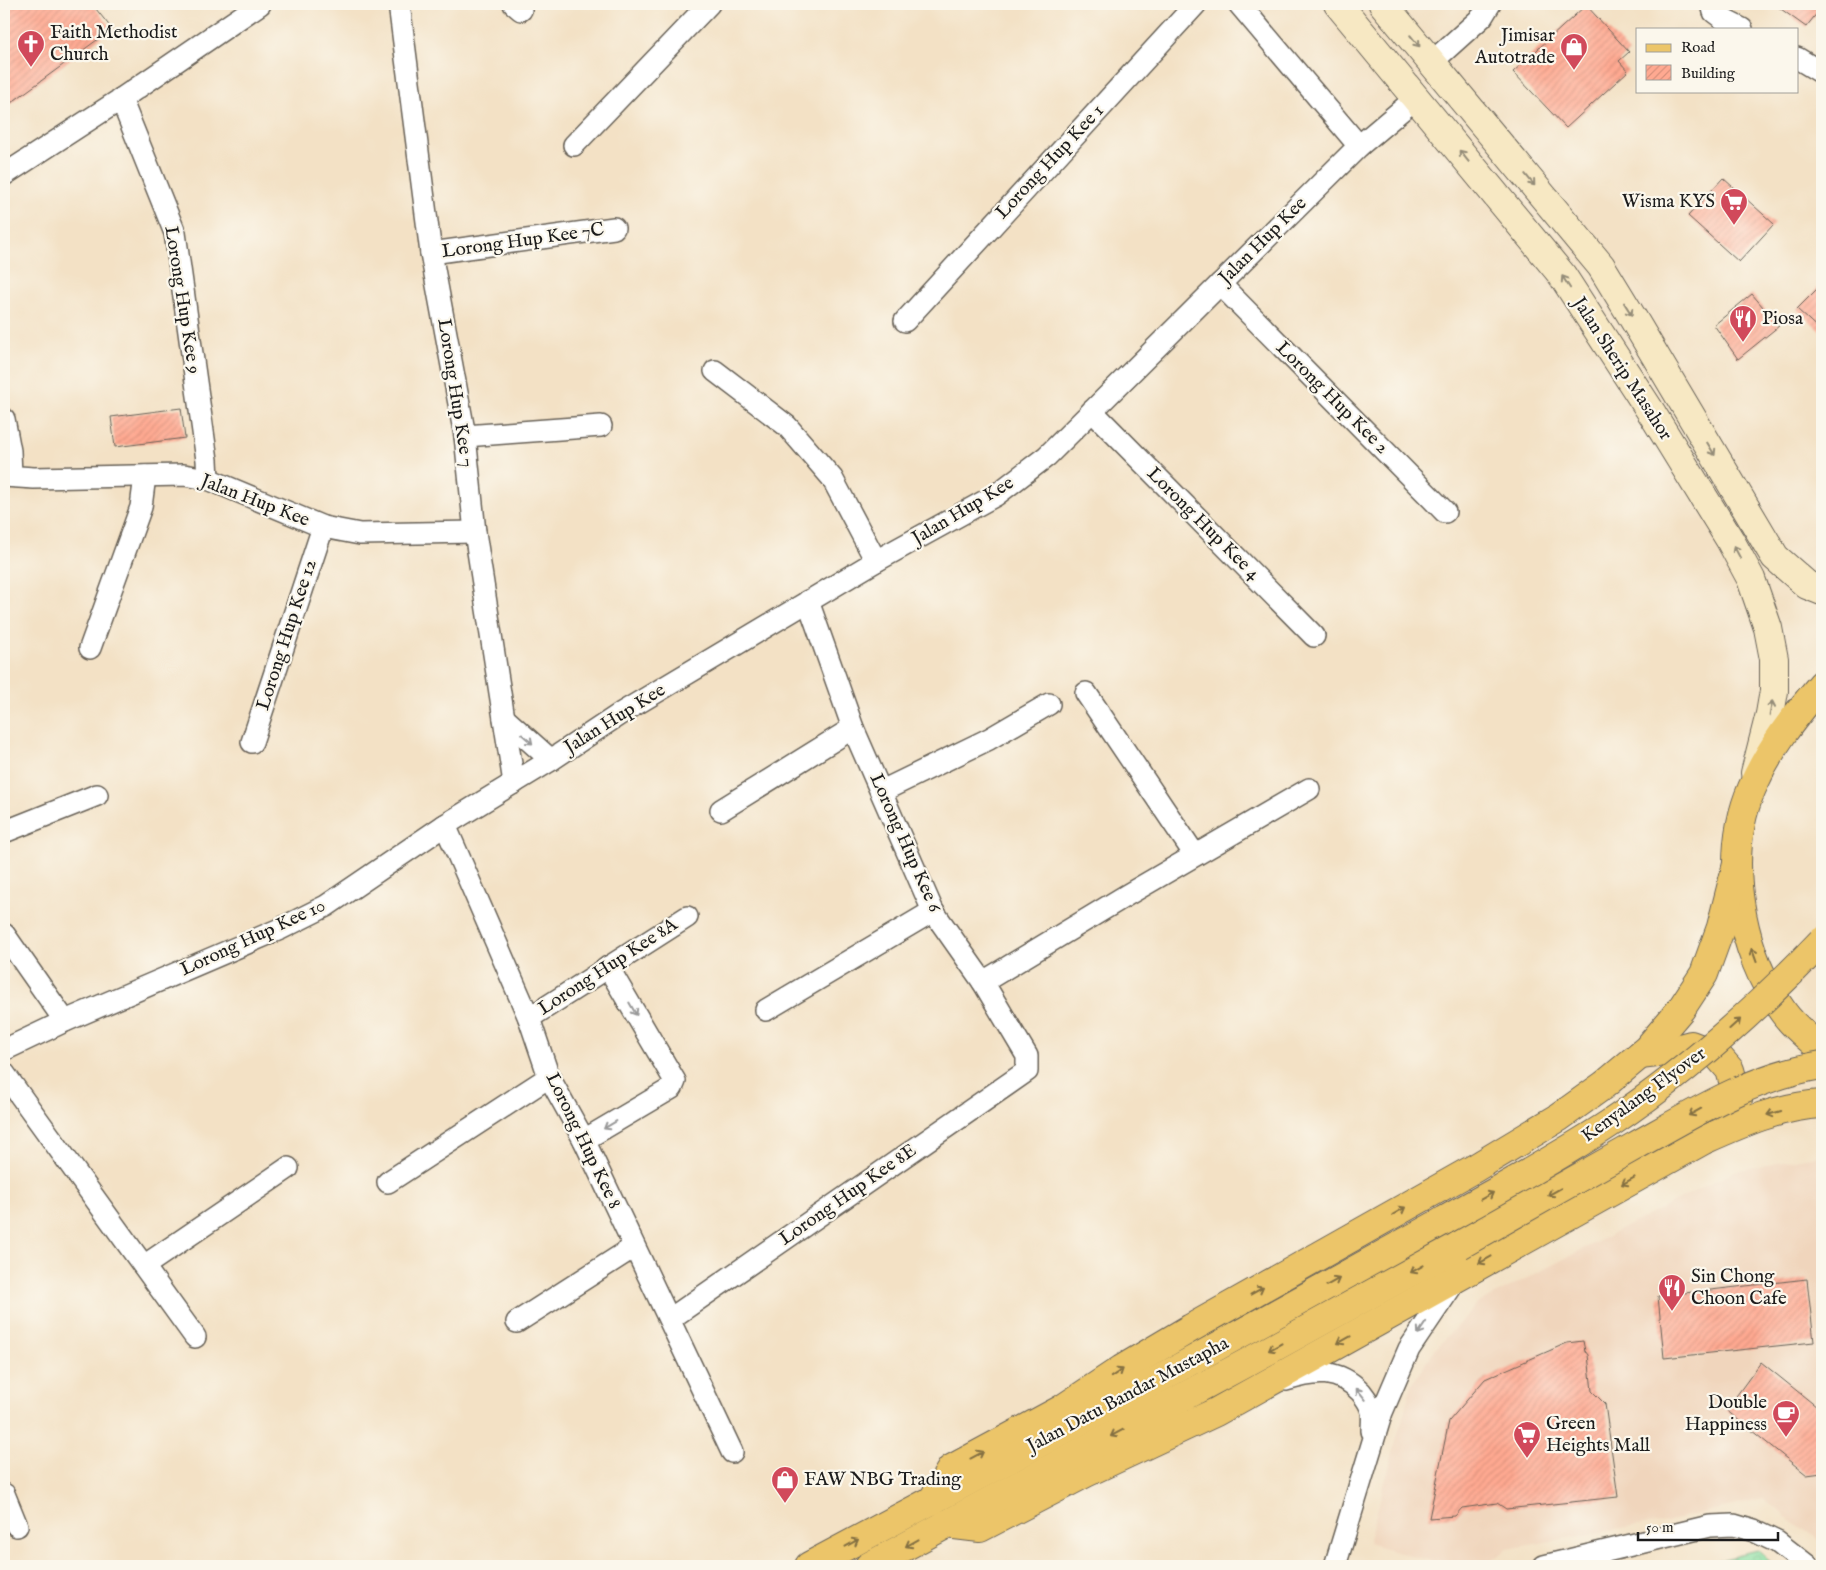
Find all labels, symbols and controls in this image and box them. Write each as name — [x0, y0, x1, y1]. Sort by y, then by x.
place label: Faith Methodist Church — [50, 21, 178, 67]
place label: Jimisar Autotrade — [1474, 24, 1555, 70]
legend — [1636, 28, 1798, 92]
church icon: Faith Methodist Church — [16, 29, 46, 68]
shop icon: Jimisar Autotrade — [1559, 32, 1589, 71]
one-way arrow — [1409, 34, 1420, 47]
text: Road — [1681, 38, 1716, 57]
text: Building — [1681, 64, 1736, 83]
street label: Lorong Hup Kee 1 — [991, 100, 1109, 224]
one-way arrow — [1458, 150, 1469, 163]
one-way arrow — [1524, 173, 1535, 186]
supermarket icon: Wisma KYS — [1719, 187, 1749, 226]
place label: Wisma KYS — [1622, 190, 1715, 214]
street label: Jalan Hup Kee — [1213, 192, 1312, 291]
street label: Lorong Hup Kee 7C — [440, 218, 606, 264]
street label: Lorong Hup Kee 9 — [158, 224, 206, 376]
one-way arrow — [1561, 275, 1571, 289]
street label: Jalan Sherip Masahor — [1566, 291, 1677, 445]
one-way arrow — [1622, 302, 1633, 316]
restaurant icon: Piosa — [1728, 304, 1758, 343]
place label: Piosa — [1762, 307, 1804, 331]
street label: Lorong Hup Kee 7 — [431, 317, 479, 469]
street label: Lorong Hup Kee 2 — [1270, 336, 1394, 460]
one-way arrow — [1706, 441, 1716, 455]
street label: Lorong Hup Kee 4 — [1141, 462, 1265, 586]
street label: Jalan Hup Kee — [195, 469, 313, 533]
street label: Jalan Hup Kee — [906, 471, 1019, 552]
one-way arrow — [1732, 545, 1742, 560]
street label: Lorong Hup Kee 12 — [251, 556, 323, 714]
street label: Jalan Hup Kee — [558, 678, 670, 761]
one-way arrow — [1767, 700, 1777, 716]
one-way arrow — [521, 733, 534, 745]
street label: Lorong Hup Kee 6 — [864, 770, 947, 917]
street label: Lorong Hup Kee 10 — [177, 894, 329, 982]
street label: Lorong Hup Kee 8A — [534, 912, 683, 1021]
one-way arrow — [1749, 948, 1758, 963]
one-way arrow — [628, 1002, 638, 1016]
one-way arrow — [1729, 1018, 1742, 1030]
street label: Kenyalang Flyover — [1577, 1042, 1711, 1148]
street label: Lorong Hup Kee 8 — [540, 1069, 626, 1213]
one-way arrow — [1688, 1108, 1703, 1117]
one-way arrow — [1767, 1108, 1783, 1118]
one-way arrow — [604, 1120, 618, 1130]
street label: Lorong Hup Kee 8E — [775, 1139, 921, 1251]
one-way arrow — [1621, 1177, 1635, 1187]
one-way arrow — [1547, 1188, 1562, 1198]
one-way arrow — [1480, 1191, 1494, 1201]
one-way arrow — [1391, 1206, 1405, 1216]
one-way arrow — [1479, 1256, 1493, 1266]
one-way arrow — [1410, 1265, 1425, 1274]
place label: Sin Chong Choon Cafe — [1691, 1265, 1787, 1311]
restaurant icon: Sin Chong Choon Cafe — [1657, 1273, 1687, 1312]
one-way arrow — [1326, 1277, 1341, 1287]
one-way arrow — [1249, 1286, 1264, 1295]
one-way arrow — [1417, 1321, 1427, 1335]
street label: Jalan Datu Bandar Mustapha — [1021, 1331, 1234, 1459]
one-way arrow — [1337, 1336, 1352, 1345]
one-way arrow — [1268, 1343, 1283, 1352]
one-way arrow — [1109, 1367, 1123, 1377]
one-way arrow — [1356, 1388, 1367, 1401]
place label: Double Happiness — [1685, 1391, 1767, 1437]
cafe icon: Double Happiness — [1771, 1399, 1801, 1438]
place label: Green Heights Mall — [1546, 1412, 1651, 1458]
supermarket icon: Green Heights Mall — [1512, 1420, 1542, 1459]
one-way arrow — [1109, 1428, 1124, 1438]
one-way arrow — [969, 1450, 984, 1460]
shop icon: FAW NBG Trading — [770, 1465, 800, 1504]
place label: FAW NBG Trading — [804, 1468, 962, 1492]
scale bar — [1638, 1510, 1778, 1542]
text: 50 m — [1646, 1518, 1674, 1537]
one-way arrow — [844, 1537, 859, 1547]
one-way arrow — [905, 1539, 920, 1549]

